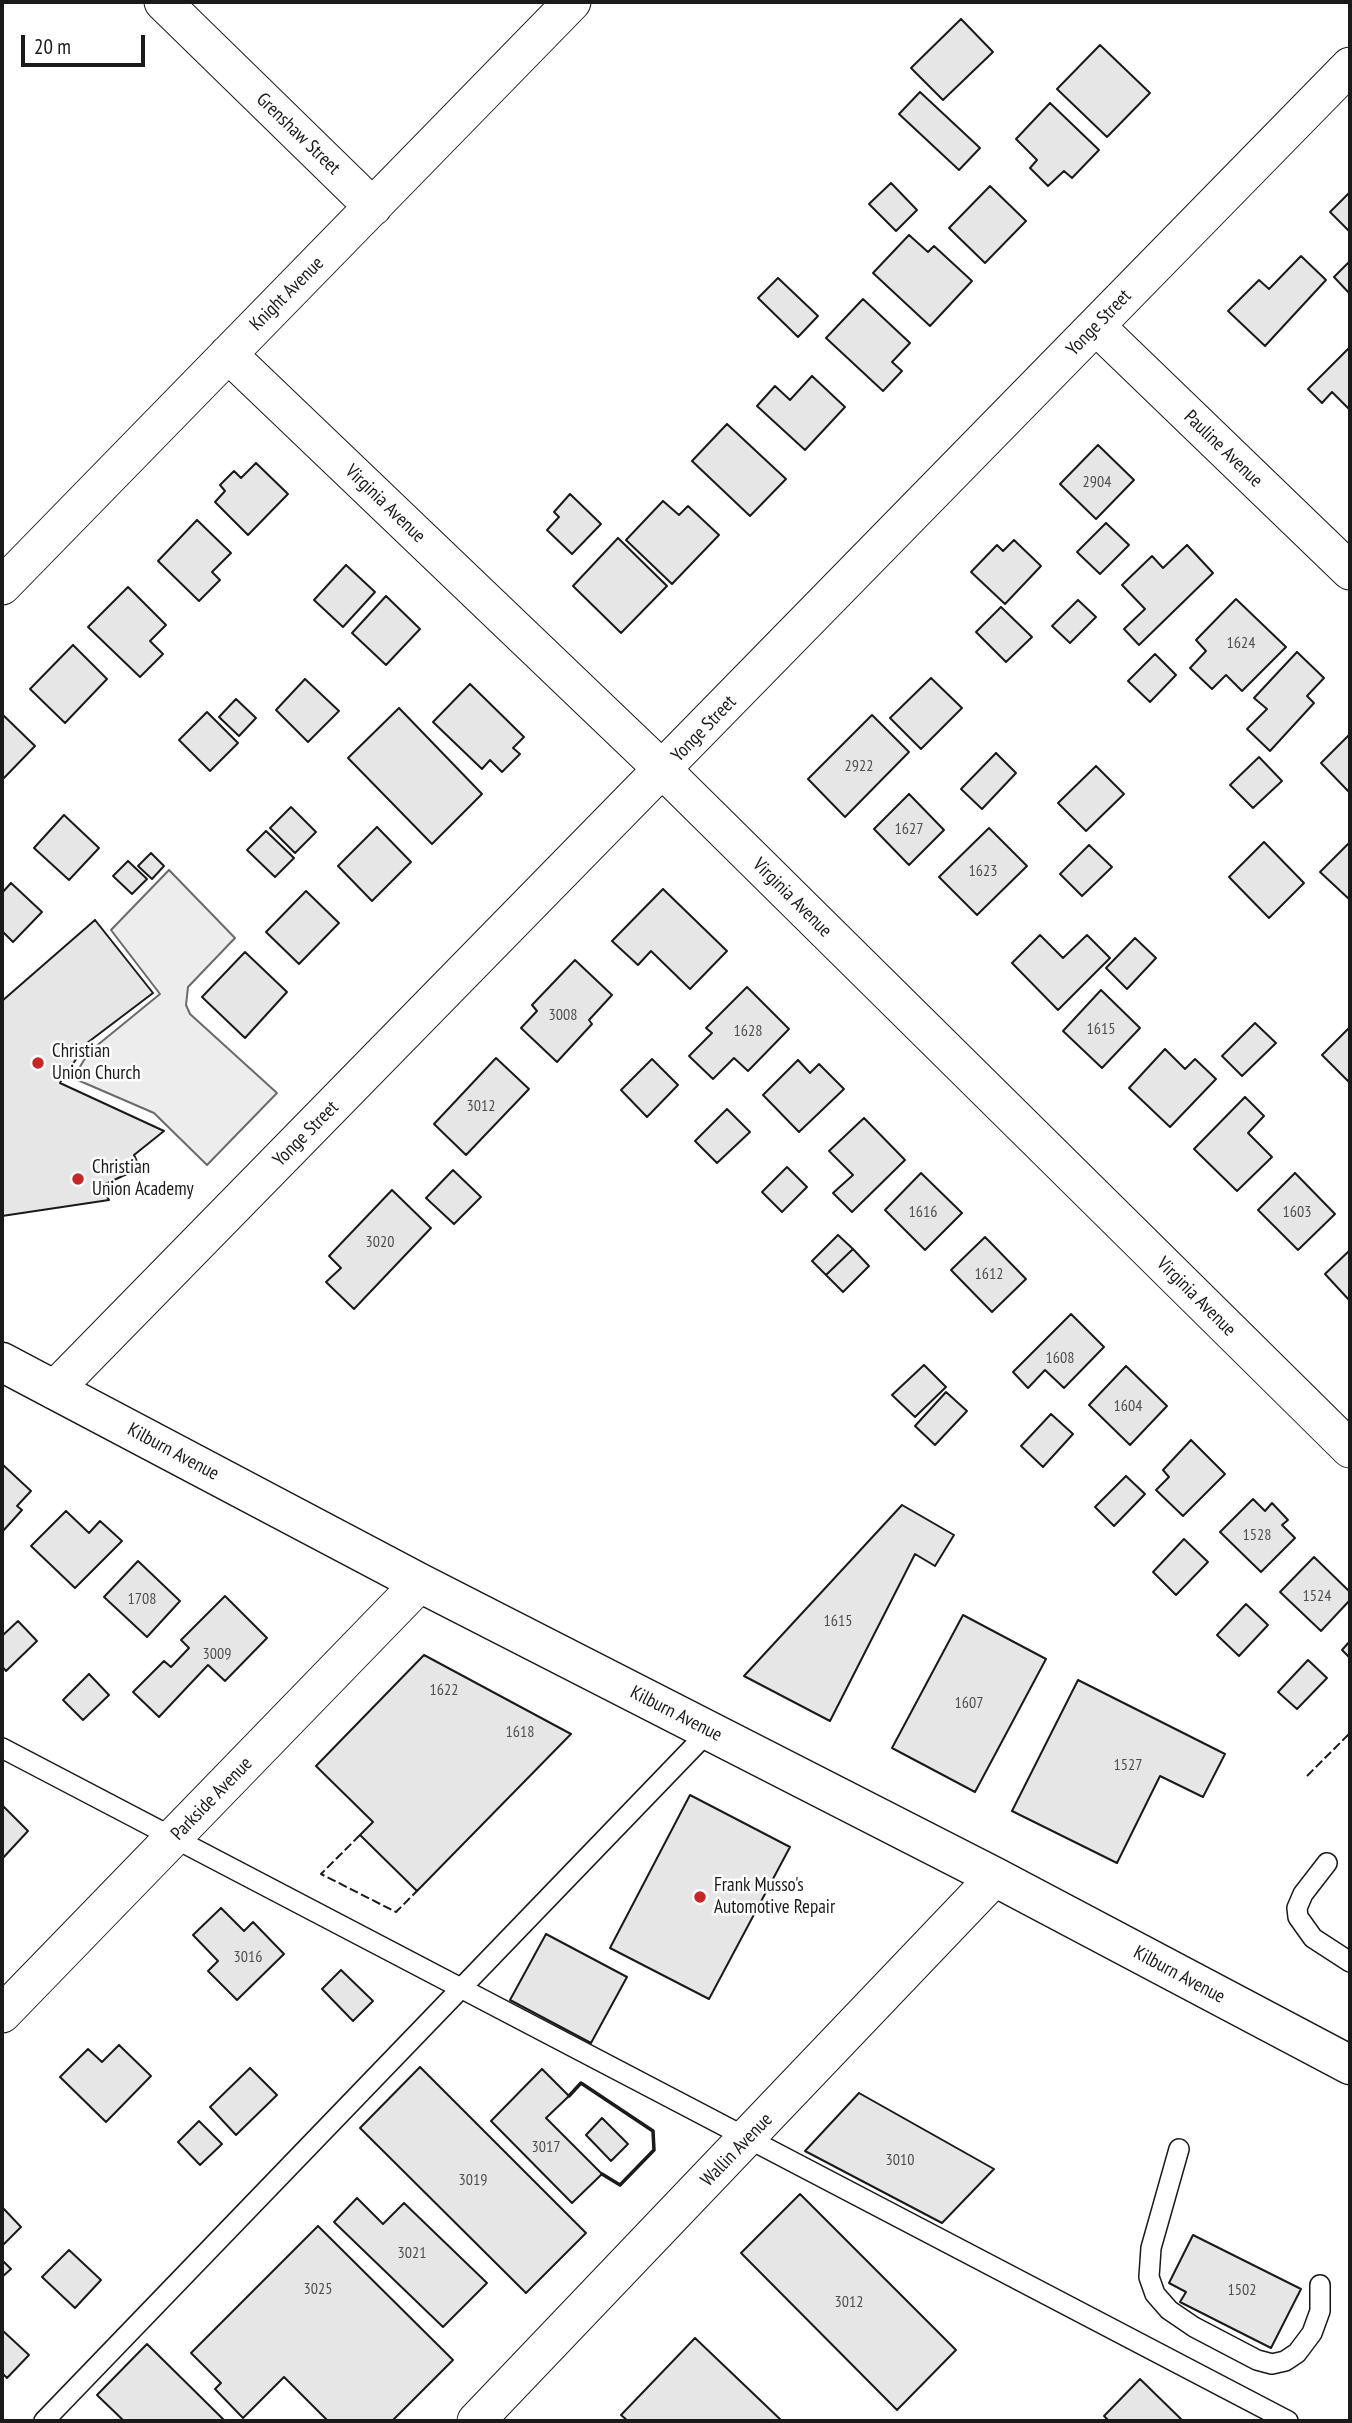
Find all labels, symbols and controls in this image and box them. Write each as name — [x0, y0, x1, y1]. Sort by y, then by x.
scale bar — [24, 21, 149, 65]
text: 20 m — [34, 33, 71, 60]
street label: Grenshaw Street — [251, 88, 345, 180]
street label: Knight Avenue — [245, 252, 329, 336]
street label: Yonge Street — [1062, 285, 1136, 361]
street label: Pauline Avenue — [1179, 406, 1267, 492]
street label: Virginia Avenue — [340, 460, 430, 548]
house number: 2904 — [1083, 472, 1111, 492]
house number: 1624 — [1227, 633, 1255, 653]
street label: Yonge Street — [667, 691, 741, 767]
house number: 2922 — [845, 756, 873, 776]
house number: 1627 — [895, 819, 923, 839]
street label: Virginia Avenue — [748, 854, 836, 942]
house number: 1623 — [969, 861, 997, 881]
house number: 3008 — [549, 1005, 577, 1025]
house number: 1615 — [1087, 1019, 1115, 1039]
house number: 1628 — [734, 1021, 762, 1041]
place label: Christian Union Church — [52, 1041, 141, 1085]
marker: Christian Union Church — [30, 1055, 46, 1071]
house number: 3012 — [467, 1096, 495, 1116]
street label: Yonge Street — [269, 1097, 343, 1171]
place label: Christian Union Academy — [92, 1157, 194, 1201]
marker: Christian Union Academy — [70, 1171, 86, 1187]
house number: 1616 — [909, 1202, 937, 1222]
house number: 1603 — [1283, 1202, 1311, 1222]
house number: 3020 — [366, 1232, 394, 1252]
street label: Virginia Avenue — [1152, 1253, 1240, 1341]
house number: 1612 — [975, 1264, 1003, 1284]
house number: 1608 — [1046, 1348, 1074, 1368]
house number: 1604 — [1114, 1396, 1142, 1416]
street label: Kilburn Avenue — [123, 1418, 223, 1486]
house number: 1528 — [1243, 1525, 1271, 1545]
house number: 1524 — [1303, 1586, 1331, 1606]
house number: 1708 — [128, 1589, 156, 1609]
house number: 1615 — [824, 1611, 852, 1631]
house number: 3009 — [203, 1644, 231, 1664]
house number: 1622 — [430, 1680, 458, 1700]
street label: Kilburn Avenue — [626, 1681, 726, 1747]
house number: 1607 — [955, 1693, 983, 1713]
house number: 1618 — [506, 1722, 534, 1742]
street label: Parkside Avenue — [167, 1753, 257, 1845]
house number: 1527 — [1114, 1755, 1142, 1775]
place label: Frank Musso's Automotive Repair — [714, 1875, 835, 1919]
marker: Frank Musso's Automotive Repair — [692, 1889, 708, 1905]
street label: Kilburn Avenue — [1129, 1941, 1229, 2009]
house number: 3016 — [234, 1947, 262, 1967]
street label: Wallin Avenue — [696, 2109, 778, 2191]
house number: 3017 — [532, 2137, 560, 2157]
house number: 3010 — [886, 2150, 914, 2170]
house number: 3019 — [459, 2170, 487, 2190]
house number: 3021 — [398, 2243, 426, 2263]
house number: 3025 — [304, 2279, 332, 2299]
house number: 1502 — [1228, 2280, 1256, 2300]
house number: 3012 — [835, 2292, 863, 2312]

